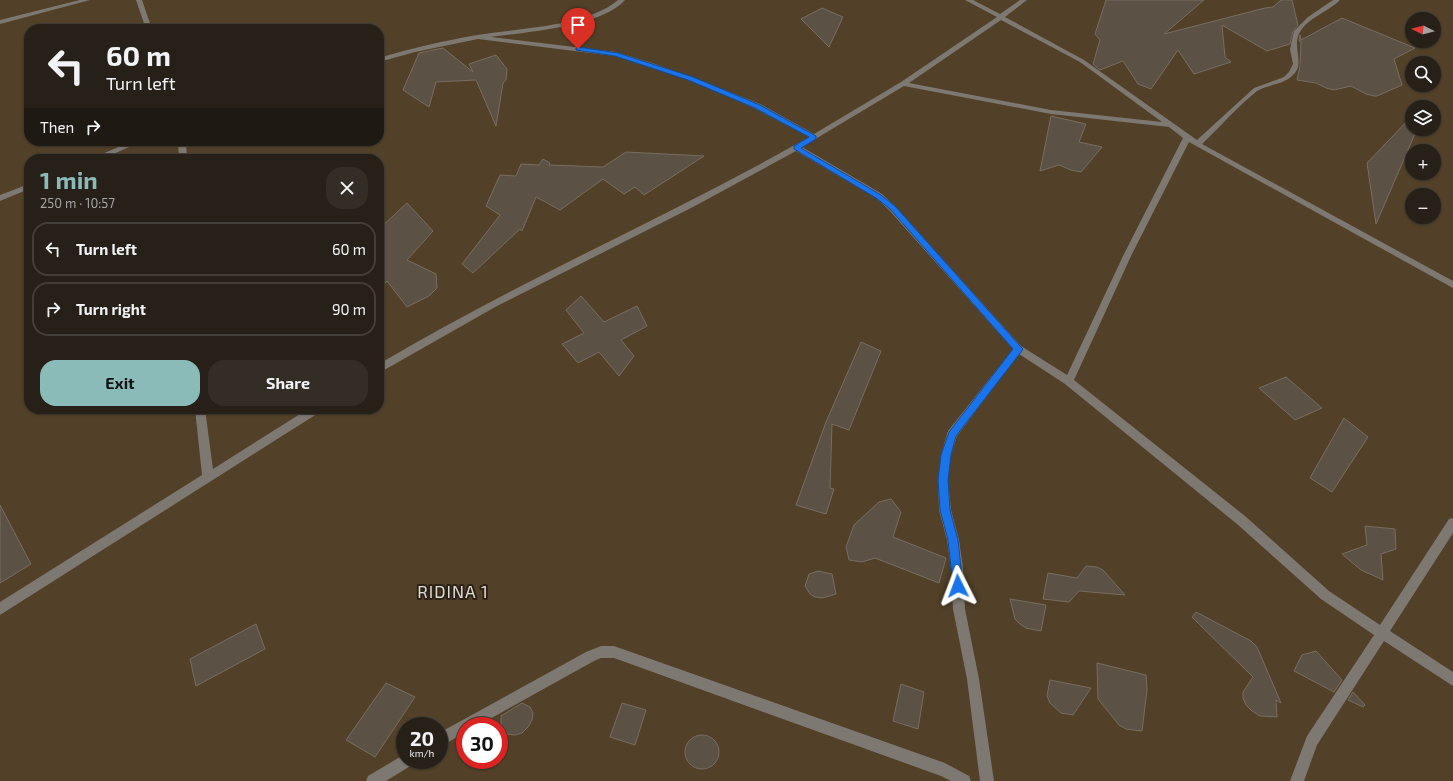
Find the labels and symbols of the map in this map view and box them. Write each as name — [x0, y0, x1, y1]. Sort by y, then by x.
pin — [561, 8, 595, 49]
north arrow — [1405, 12, 1441, 48]
position arrow — [937, 565, 979, 607]
district label: RIDINA 1 — [417, 581, 489, 601]
speed limit sign: 30 — [456, 717, 508, 769]

